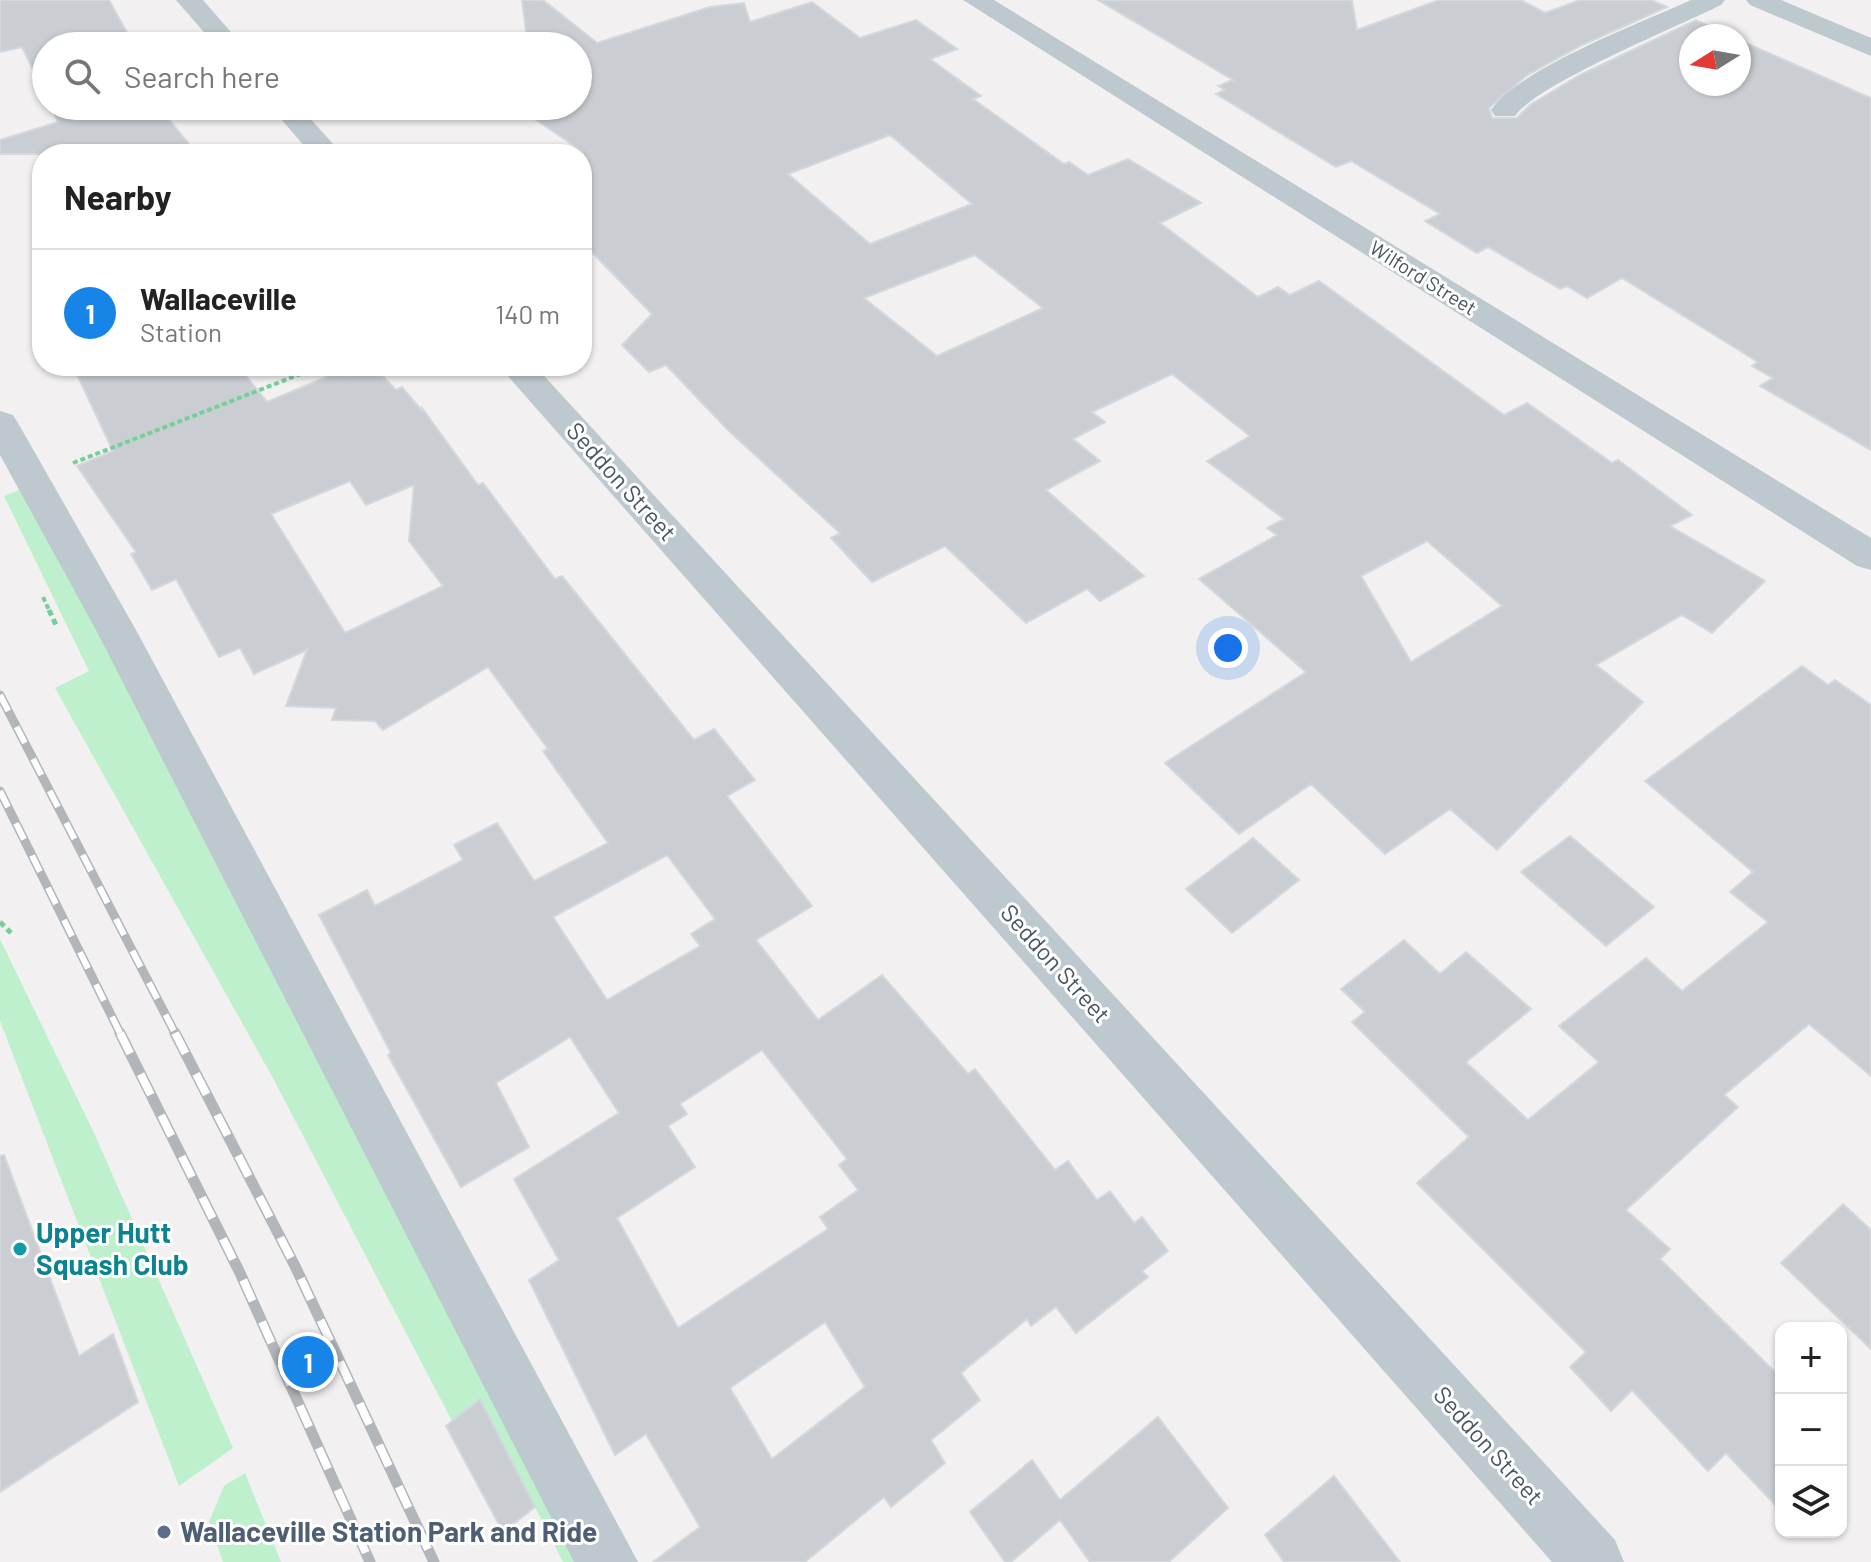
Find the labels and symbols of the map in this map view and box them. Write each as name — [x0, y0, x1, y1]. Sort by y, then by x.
north arrow — [1679, 24, 1751, 96]
street label: Wilford Street — [1366, 235, 1481, 319]
street label: Seddon Street — [561, 416, 683, 546]
your location — [1208, 628, 1248, 668]
street label: Seddon Street — [995, 898, 1117, 1028]
place label: Upper Hutt Squash Club — [36, 1215, 189, 1281]
marker: Upper Hutt Squash Club — [11, 1240, 29, 1258]
pin: 1 — [282, 1332, 334, 1392]
street label: Seddon Street — [1428, 1380, 1550, 1510]
place label: Wallaceville Station Park and Ride — [180, 1514, 597, 1548]
marker: Wallaceville Station Park and Ride — [155, 1523, 173, 1541]

